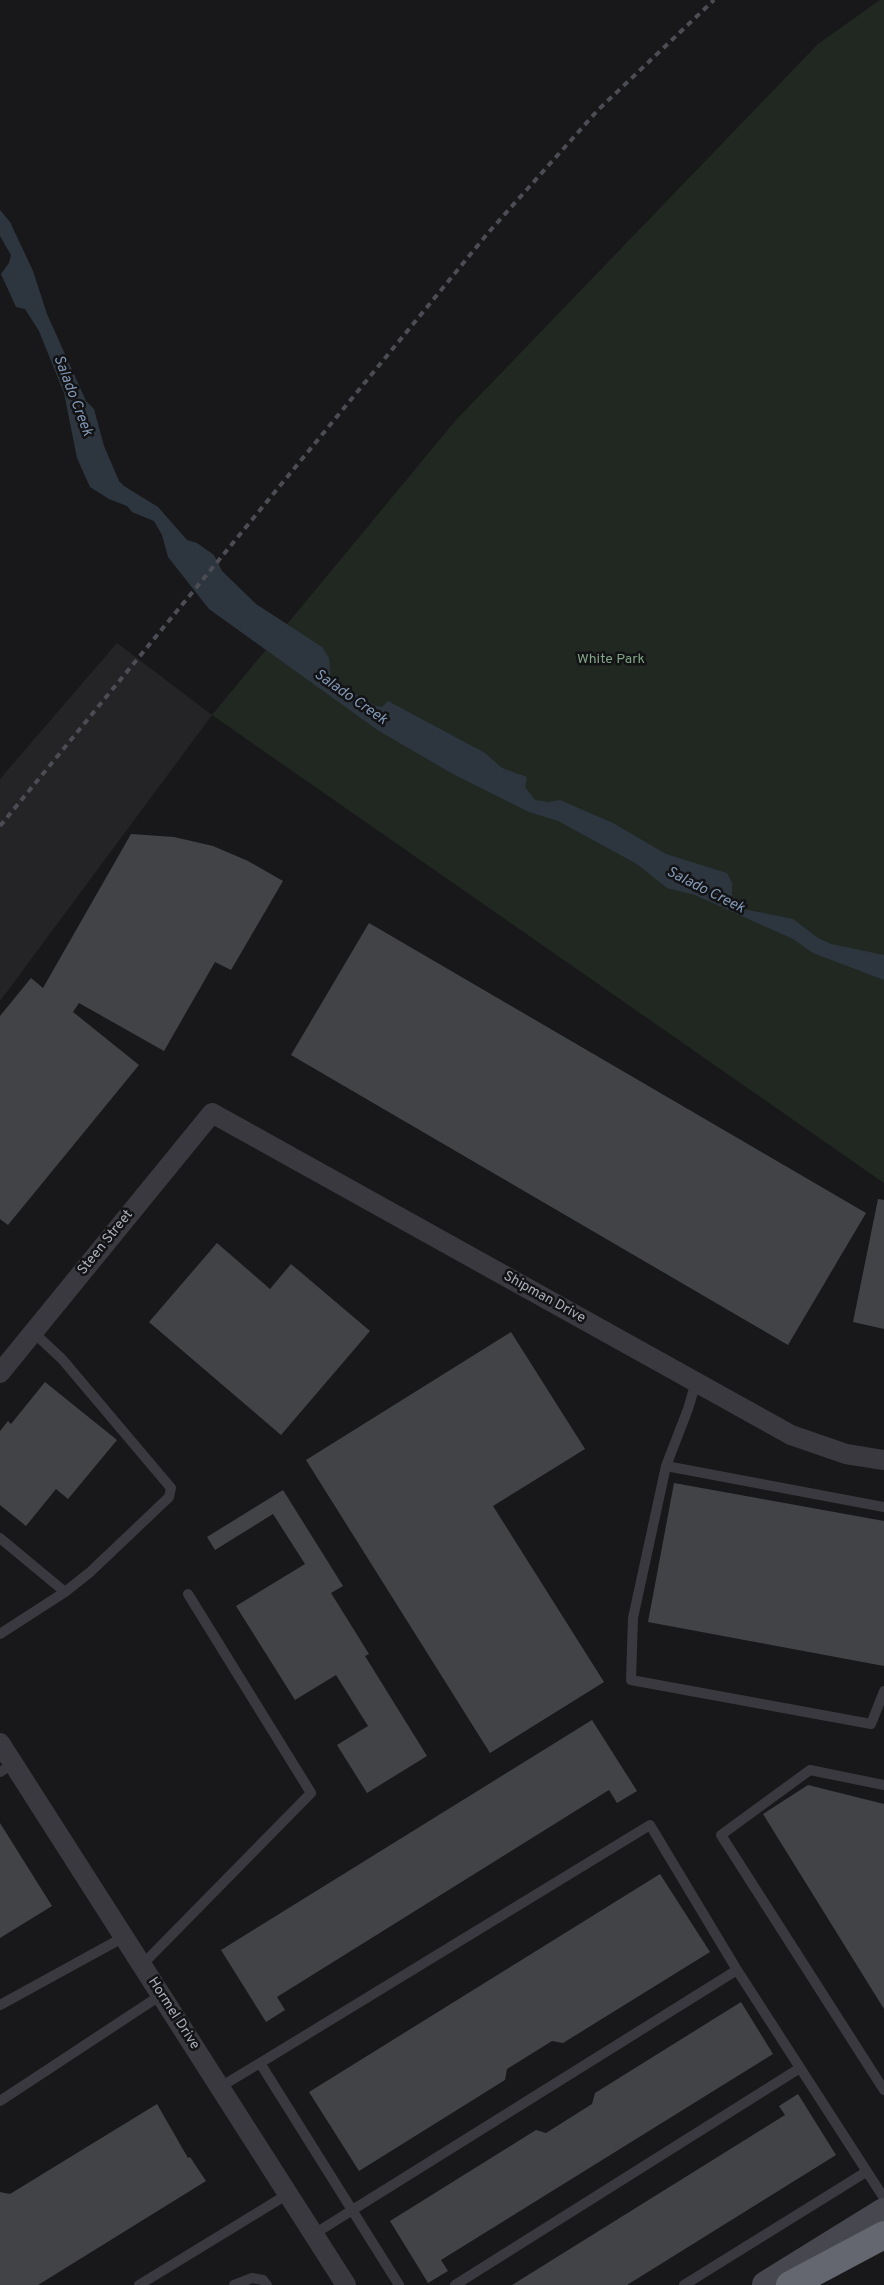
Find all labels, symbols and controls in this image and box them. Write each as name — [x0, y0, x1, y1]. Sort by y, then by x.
water label: Salado Creek — [48, 353, 96, 439]
park label: White Park — [577, 652, 645, 668]
water label: Salado Creek — [310, 666, 390, 730]
water label: Salado Creek — [663, 864, 747, 918]
street label: Steen Street — [75, 1207, 137, 1279]
street label: Shipman Drive — [500, 1268, 588, 1328]
street label: Hormel Drive — [143, 1975, 203, 2053]

